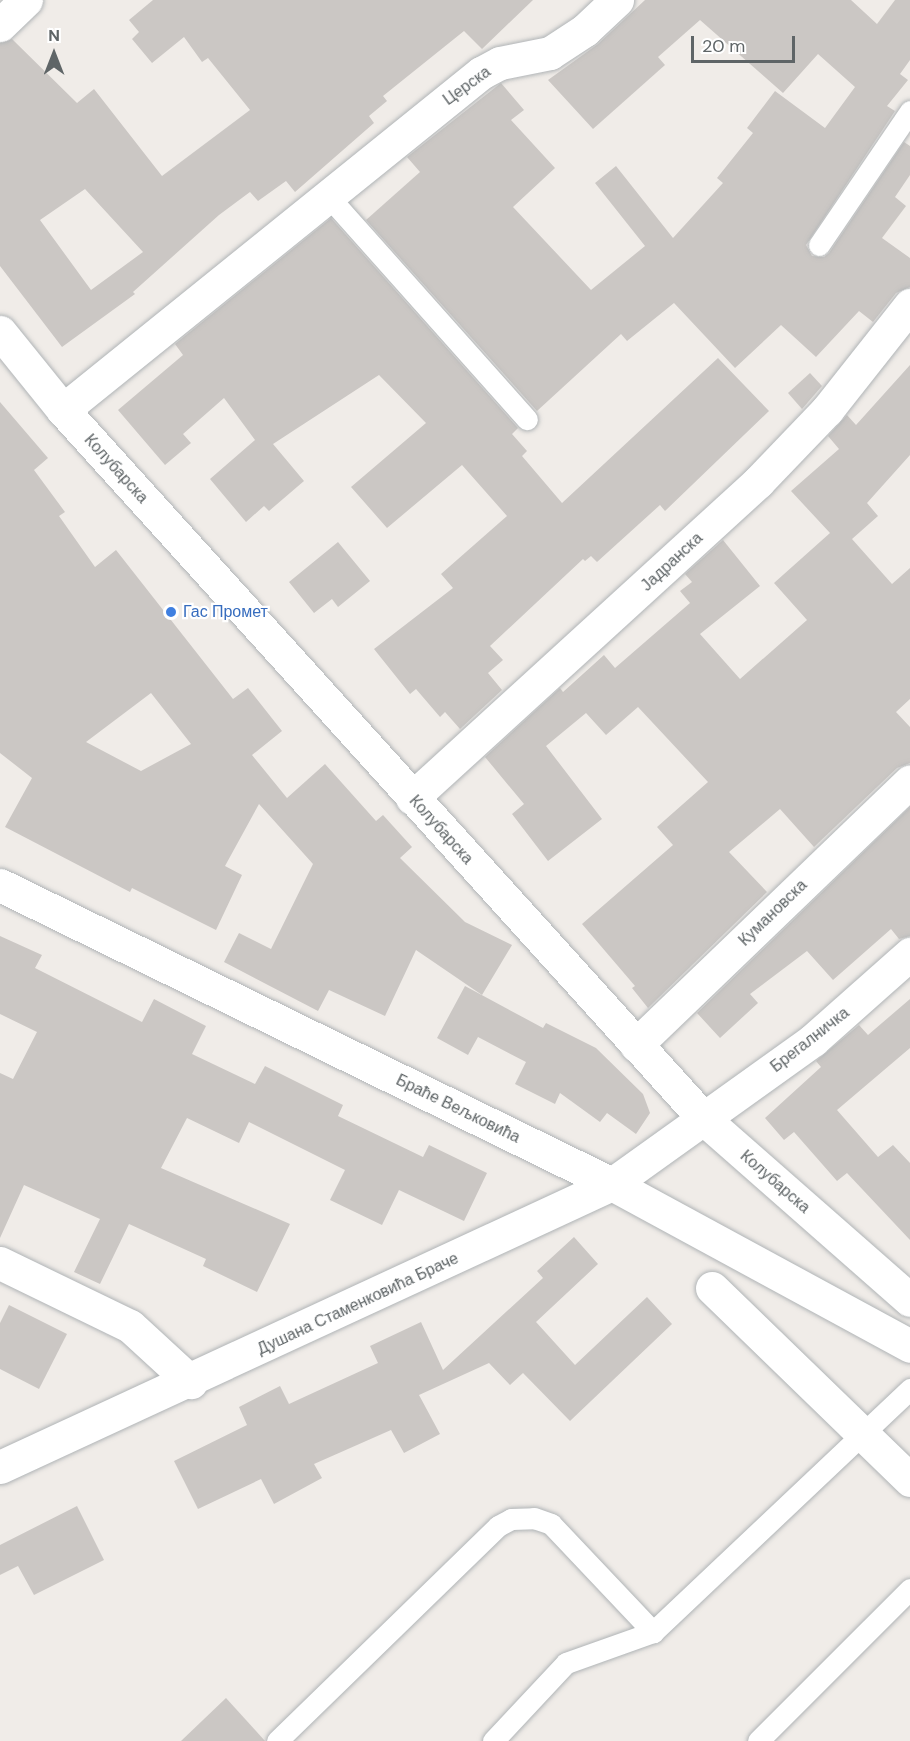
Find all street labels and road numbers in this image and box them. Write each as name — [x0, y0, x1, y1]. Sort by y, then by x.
street label: Церска — [440, 62, 494, 110]
street label: Колубарска — [80, 431, 152, 507]
street label: Јадранска — [637, 529, 707, 595]
street label: Колубарска — [405, 792, 477, 868]
street label: Кумановска — [735, 876, 811, 950]
street label: Брегалничка — [767, 1003, 853, 1077]
street label: Браће Вељковића — [393, 1071, 523, 1147]
street label: Колубарска — [736, 1146, 814, 1218]
street label: Душана Стаменковића Браче — [254, 1249, 462, 1359]

